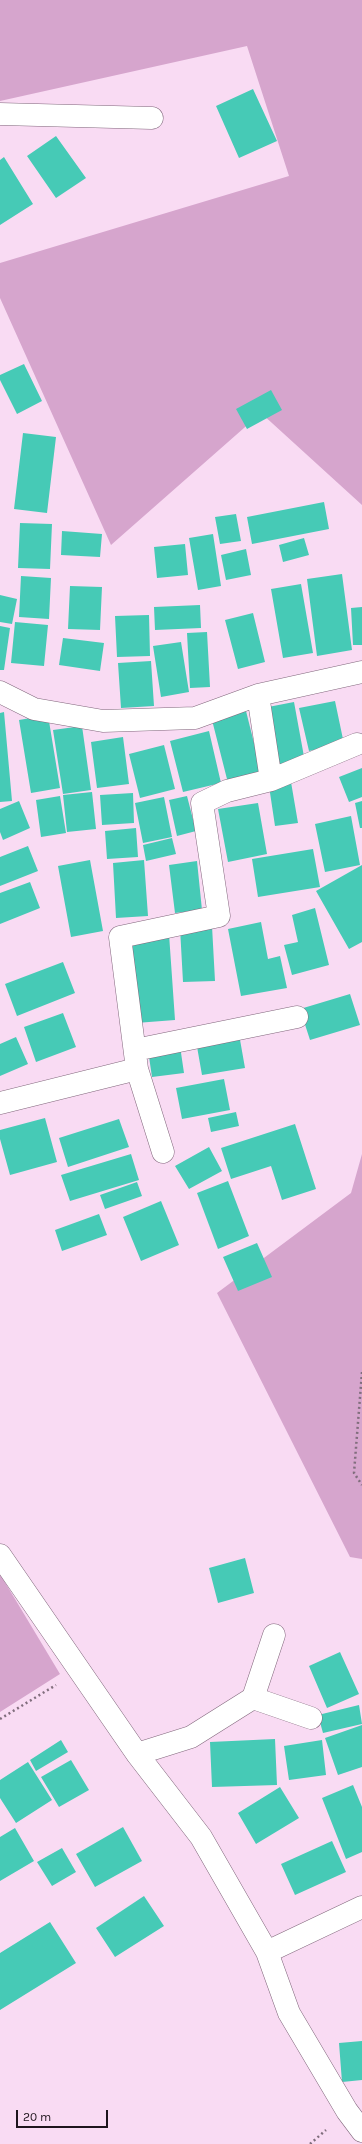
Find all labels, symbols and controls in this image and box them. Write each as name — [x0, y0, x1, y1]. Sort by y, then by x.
scale bar — [18, 2102, 110, 2128]
text: 20 m — [23, 2110, 51, 2124]

